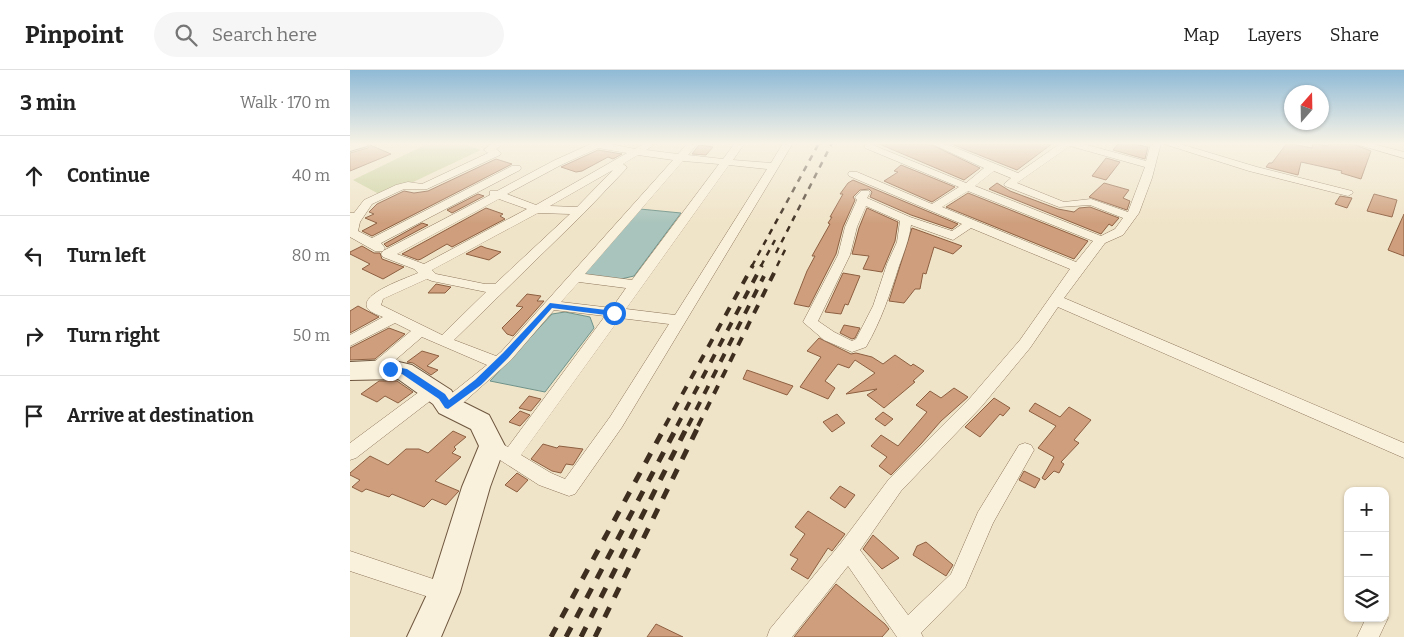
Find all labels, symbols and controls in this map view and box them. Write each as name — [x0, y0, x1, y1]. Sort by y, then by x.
search box — [154, 12, 504, 57]
text: Pinpoint — [25, 21, 124, 49]
icon: search — [172, 21, 200, 49]
text: Search here — [212, 23, 317, 46]
text: Map — [1183, 24, 1219, 46]
text: Layers — [1247, 24, 1302, 46]
text: Share — [1330, 24, 1379, 46]
north arrow — [1284, 85, 1329, 130]
text: 3 min — [20, 90, 76, 116]
text: Walk · 170 m — [240, 93, 330, 112]
icon: ahead — [20, 162, 48, 190]
text: Continue — [67, 164, 150, 187]
text: 40 m — [292, 166, 330, 185]
icon: left — [20, 242, 48, 270]
text: Turn left — [67, 244, 146, 267]
text: 80 m — [292, 246, 330, 265]
route start — [603, 302, 626, 325]
icon: right — [20, 322, 48, 350]
text: Turn right — [67, 324, 160, 347]
text: 50 m — [293, 326, 330, 345]
route end — [379, 358, 402, 381]
icon: arrive — [20, 402, 48, 430]
text: Arrive at destination — [67, 404, 254, 427]
map controls — [1344, 487, 1389, 622]
button: + — [1344, 487, 1389, 532]
button: − — [1344, 532, 1389, 577]
button: layers — [1344, 577, 1389, 622]

